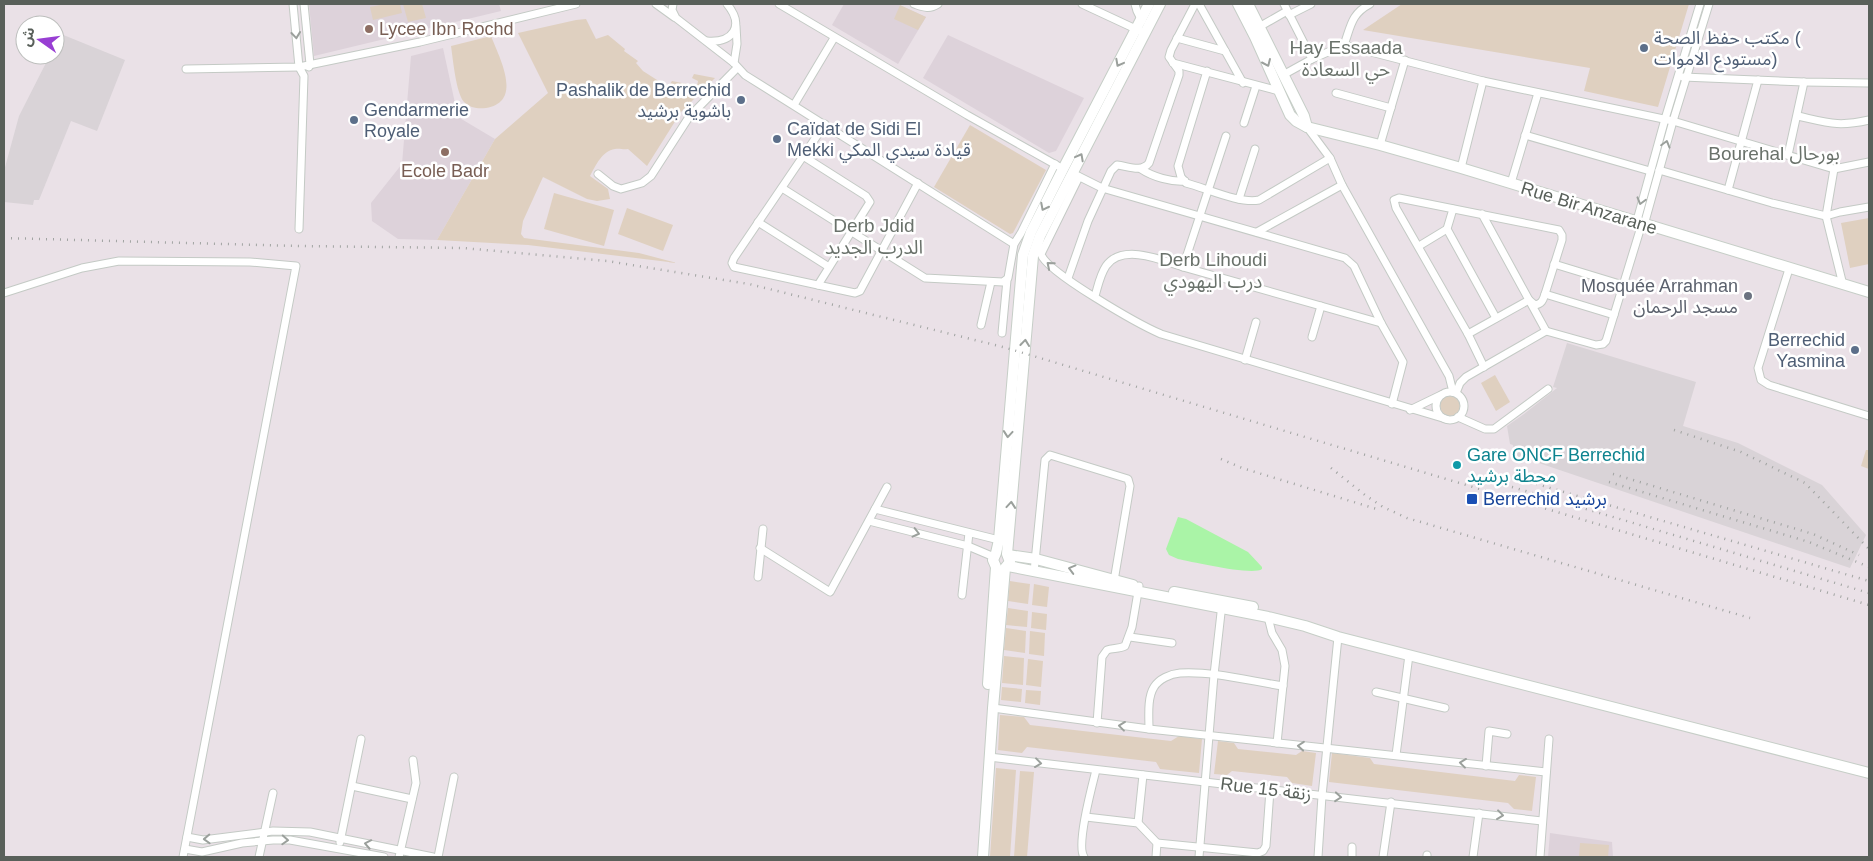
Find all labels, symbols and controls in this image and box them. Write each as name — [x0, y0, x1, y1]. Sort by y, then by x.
north arrow — [15, 15, 65, 65]
place label: Lycee Ibn Rochd — [379, 19, 513, 39]
marker: Lycee Ibn Rochd — [363, 23, 375, 35]
text: ش — [17, 26, 37, 48]
place label: مكتب حفظ الصحة ( مستودع الاموات) — [1654, 28, 1801, 73]
one-way arrow — [290, 32, 301, 40]
district label: Hay Essaada حي السعادة — [1289, 37, 1403, 84]
marker: مكتب حفظ الصحة ( مستودع الاموات) — [1638, 42, 1650, 54]
one-way arrow — [1115, 58, 1125, 67]
one-way arrow — [1260, 58, 1271, 67]
place label: Pashalik de Berrechid باشوية برشيد — [556, 80, 731, 122]
marker: Pashalik de Berrechid باشوية برشيد — [735, 94, 747, 106]
place label: Gendarmerie Royale — [364, 100, 469, 141]
marker: Gendarmerie Royale — [348, 114, 360, 126]
place label: Caïdat de Sidi El Mekki قيادة سيدي المكي — [787, 119, 971, 163]
marker: Caïdat de Sidi El Mekki قيادة سيدي المكي — [771, 133, 783, 145]
one-way arrow — [1661, 141, 1671, 149]
district label: Bourehal بورحال — [1708, 143, 1840, 165]
marker: Ecole Badr — [439, 146, 451, 158]
one-way arrow — [1074, 153, 1084, 162]
place label: Ecole Badr — [401, 161, 489, 181]
street label: Rue Bir Anzarane — [1519, 178, 1659, 238]
one-way arrow — [1637, 197, 1647, 205]
one-way arrow — [1040, 202, 1050, 211]
district label: Derb Jdid الدرب الجديد — [825, 215, 923, 259]
district label: Derb Lihoudi درب اليهودي — [1159, 249, 1267, 296]
one-way arrow — [1047, 263, 1056, 271]
place label: Mosquée Arrahman مسجد الرحمان — [1581, 276, 1738, 318]
marker: Mosquée Arrahman مسجد الرحمان — [1742, 290, 1754, 302]
place label: Berrechid Yasmina — [1768, 330, 1846, 371]
one-way arrow — [1019, 339, 1030, 347]
marker: Berrechid Yasmina — [1849, 344, 1861, 356]
one-way arrow — [1003, 430, 1014, 438]
place label: Gare ONCF Berrechid محطة برشيد — [1467, 445, 1645, 487]
marker: Gare ONCF Berrechid محطة برشيد — [1451, 459, 1463, 471]
place label: Berrechid برشيد — [1483, 489, 1607, 510]
marker: Berrechid برشيد — [1465, 492, 1479, 506]
one-way arrow — [1005, 501, 1016, 509]
one-way arrow — [911, 527, 920, 538]
one-way arrow — [1068, 564, 1077, 575]
one-way arrow — [1118, 721, 1126, 732]
one-way arrow — [1297, 740, 1305, 751]
one-way arrow — [1034, 757, 1042, 767]
one-way arrow — [1458, 758, 1466, 769]
street label: Rue 15 زنقة — [1219, 773, 1313, 806]
one-way arrow — [1335, 792, 1343, 803]
one-way arrow — [1496, 809, 1504, 820]
one-way arrow — [203, 833, 211, 844]
one-way arrow — [281, 835, 289, 846]
one-way arrow — [363, 839, 372, 850]

